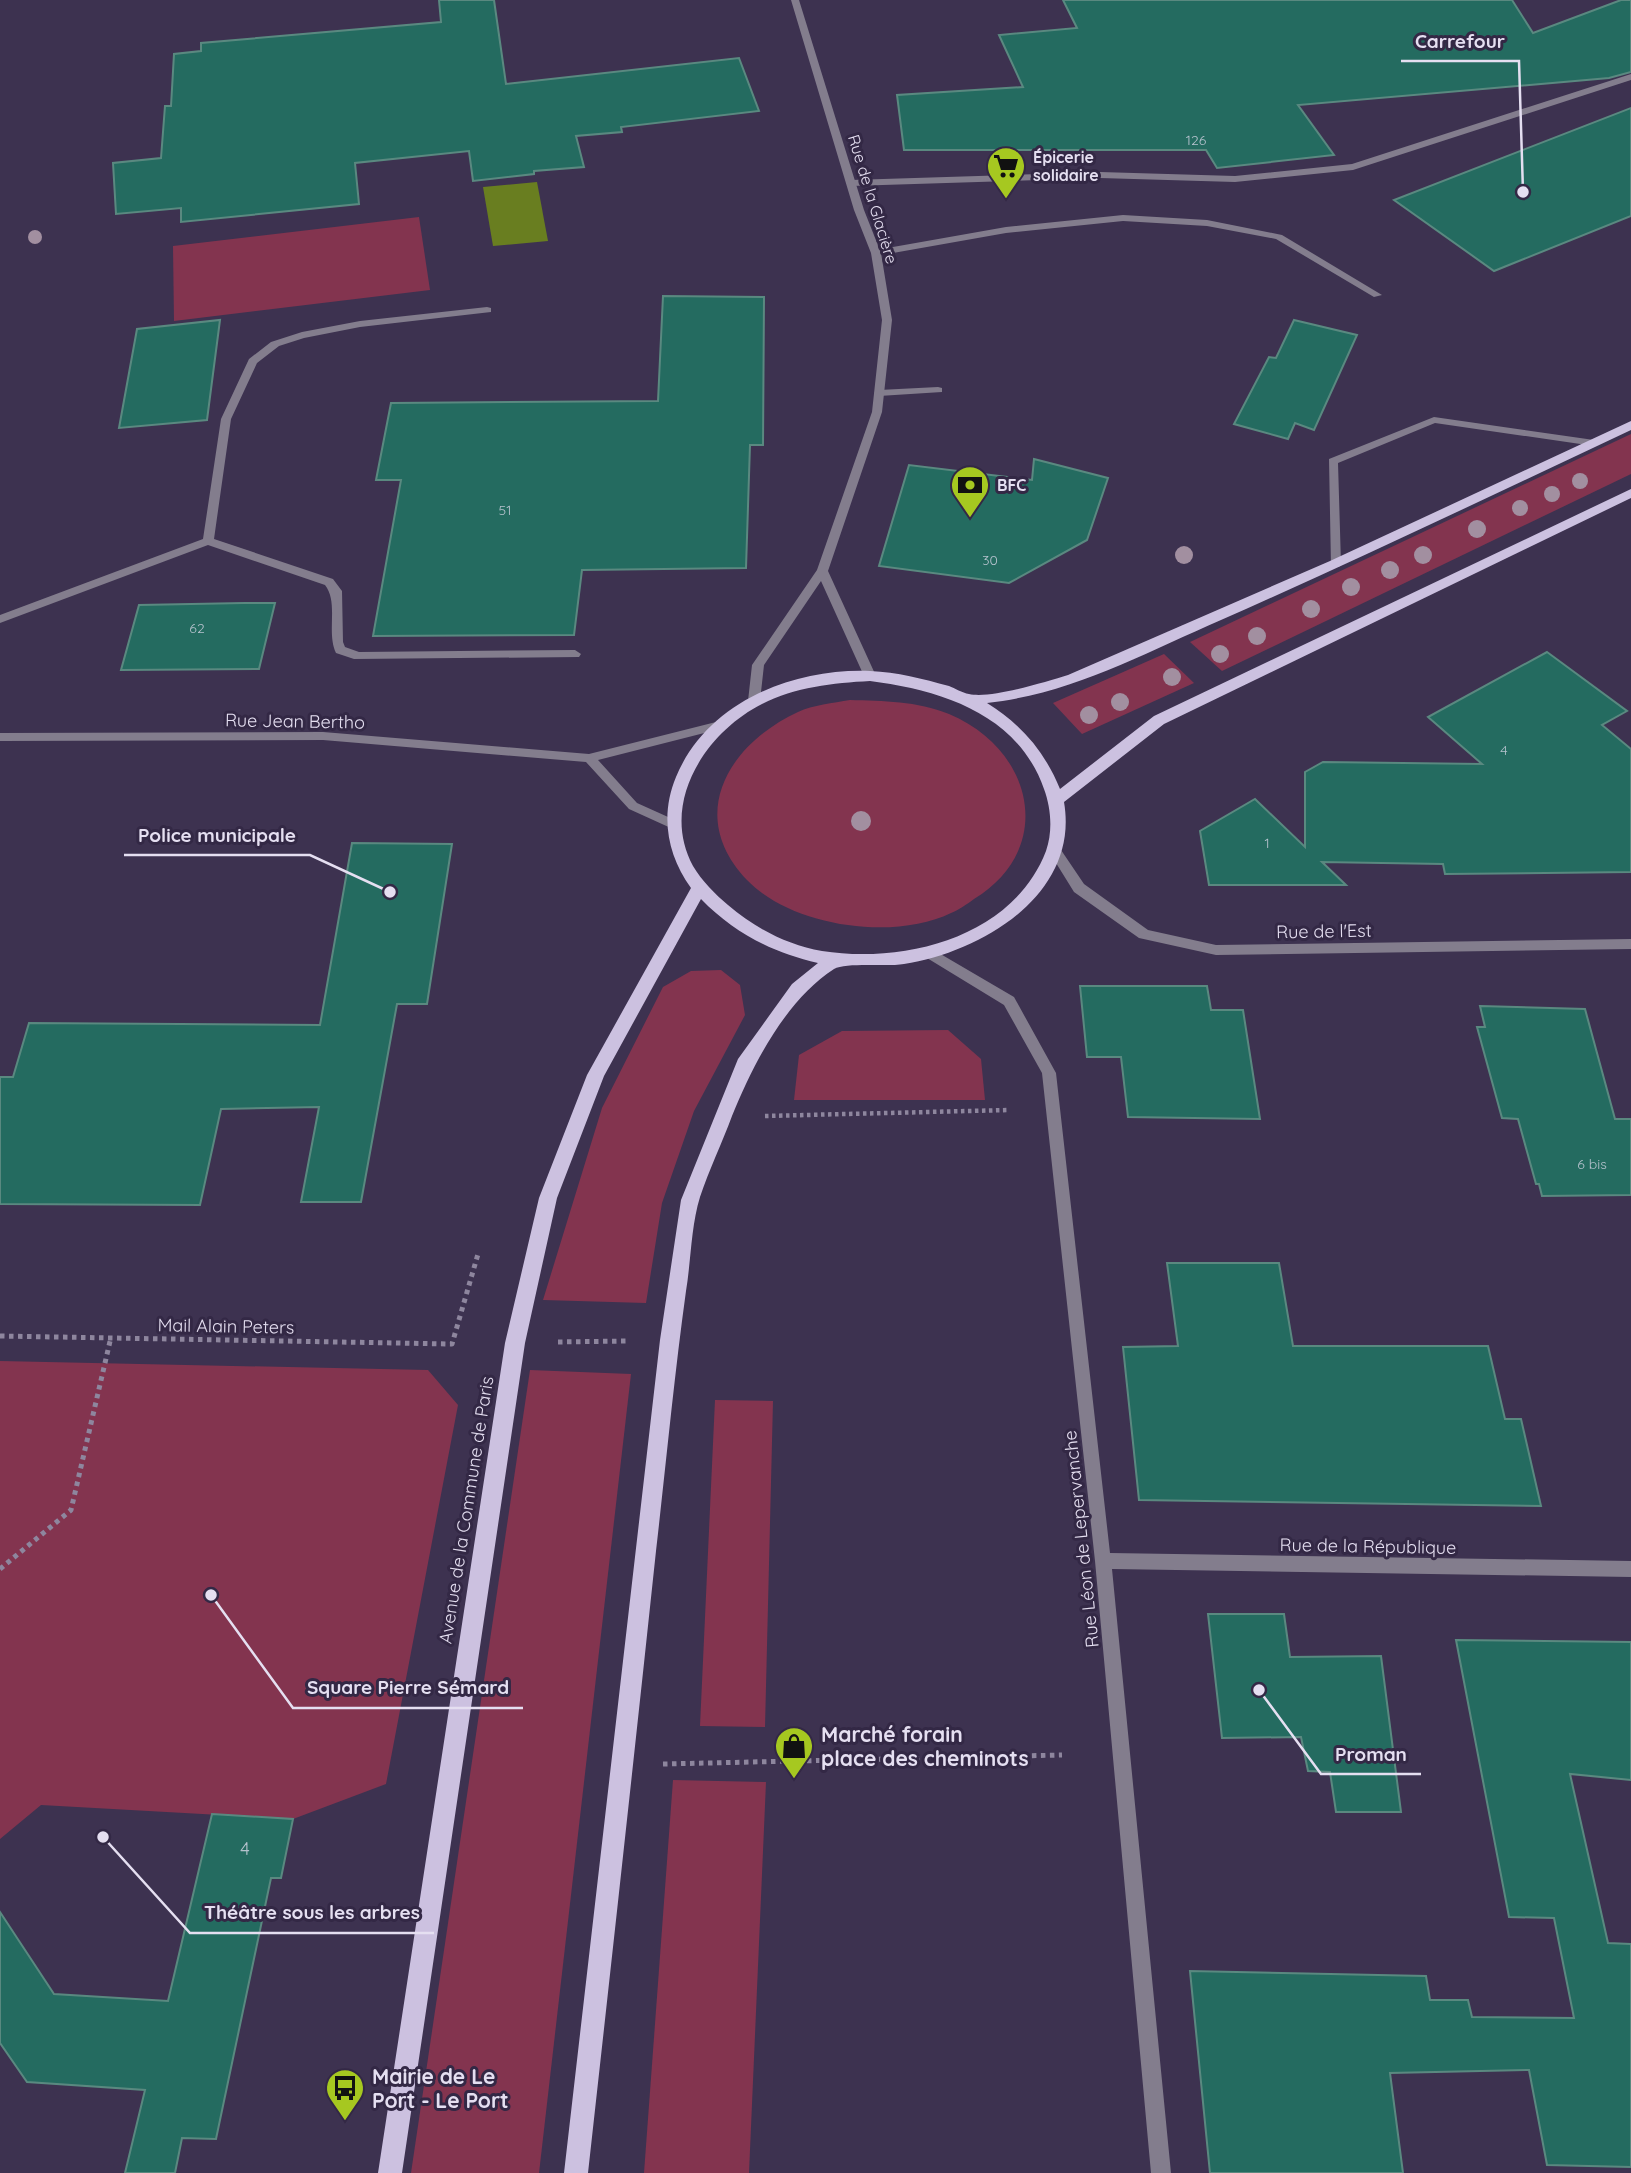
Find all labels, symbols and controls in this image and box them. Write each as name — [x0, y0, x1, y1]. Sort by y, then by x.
callout: Carrefour — [1401, 21, 1519, 61]
text: Carrefour — [1415, 29, 1505, 53]
house number: 126 — [1186, 131, 1207, 149]
street label: Rue de la Glacière — [844, 132, 902, 266]
supermarket icon: Épicerie solidaire — [985, 145, 1027, 200]
place label: Épicerie solidaire — [1033, 147, 1099, 185]
bank icon: BFC — [949, 464, 991, 519]
place label: BFC — [997, 475, 1026, 495]
house number: 51 — [499, 501, 511, 519]
house number: 30 — [982, 551, 998, 569]
house number: 62 — [189, 619, 205, 637]
street label: Rue Jean Bertho — [225, 708, 365, 734]
house number: 4 — [1500, 741, 1508, 759]
callout: Police municipale — [124, 815, 310, 855]
text: Police municipale — [138, 823, 296, 847]
house number: 1 — [1264, 834, 1270, 852]
street label: Rue de l'Est — [1276, 919, 1372, 943]
house number: 6 bis — [1577, 1155, 1607, 1173]
street label: Mail Alain Peters — [157, 1313, 295, 1339]
street label: Avenue de la Commune de Paris — [433, 1375, 499, 1645]
street label: Rue Léon de Lepervanche — [1058, 1429, 1104, 1649]
street label: Rue de la République — [1279, 1533, 1457, 1559]
callout: Square Pierre Sémard — [293, 1668, 523, 1708]
text: Square Pierre Sémard — [307, 1675, 509, 1699]
place label: Marché forain place des cheminots — [821, 1721, 1029, 1771]
shop icon: Marché forain place des cheminots — [773, 1725, 815, 1780]
callout: Proman — [1321, 1734, 1421, 1774]
text: Proman — [1335, 1742, 1407, 1766]
house number: 4 — [240, 1837, 250, 1860]
callout: Théâtre sous les arbres — [190, 1893, 434, 1933]
text: Théâtre sous les arbres — [204, 1900, 420, 1924]
place label: Mairie de Le Port - Le Port — [372, 2063, 509, 2113]
bus stop icon: Mairie de Le Port - Le Port — [324, 2067, 366, 2122]

